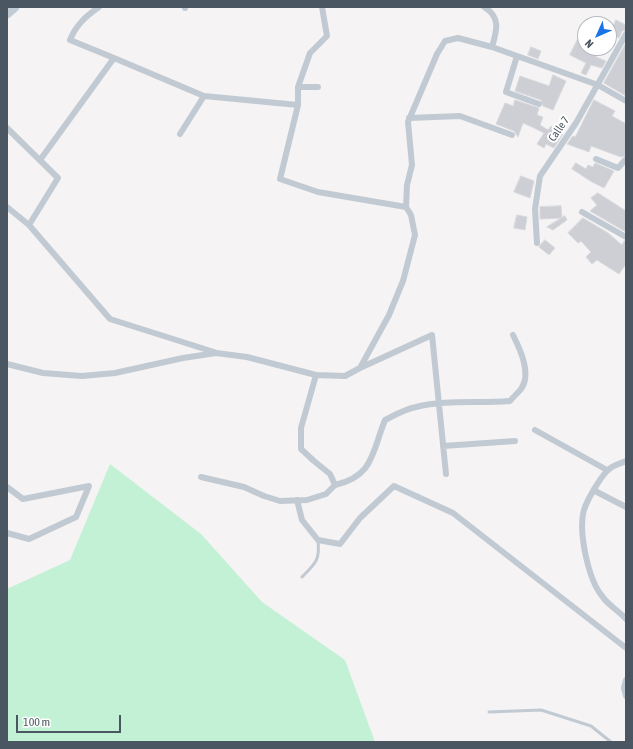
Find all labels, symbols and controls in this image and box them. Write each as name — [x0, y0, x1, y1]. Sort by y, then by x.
north arrow — [577, 16, 617, 56]
text: N — [583, 37, 596, 50]
street label: Calle 7 — [546, 114, 572, 144]
scale bar — [18, 707, 123, 733]
text: 100 m — [23, 715, 50, 729]

